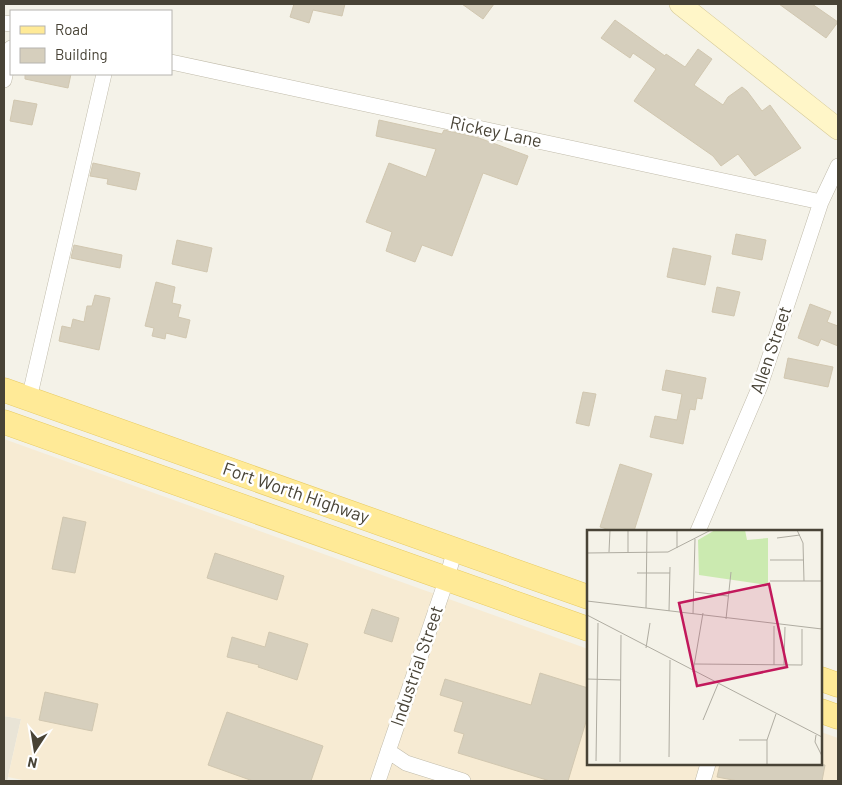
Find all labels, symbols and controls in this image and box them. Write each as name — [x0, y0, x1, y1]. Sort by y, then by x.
legend — [10, 10, 172, 75]
text: Road — [55, 20, 88, 38]
text: Building — [55, 45, 108, 63]
street label: Rickey Lane — [448, 111, 544, 152]
street label: Allen Street — [745, 303, 795, 396]
street label: Fort Worth Highway — [220, 457, 372, 527]
inset map — [587, 530, 822, 765]
street label: Industrial Street — [385, 602, 447, 729]
north arrow — [10, 725, 60, 775]
text: N — [26, 754, 39, 772]

